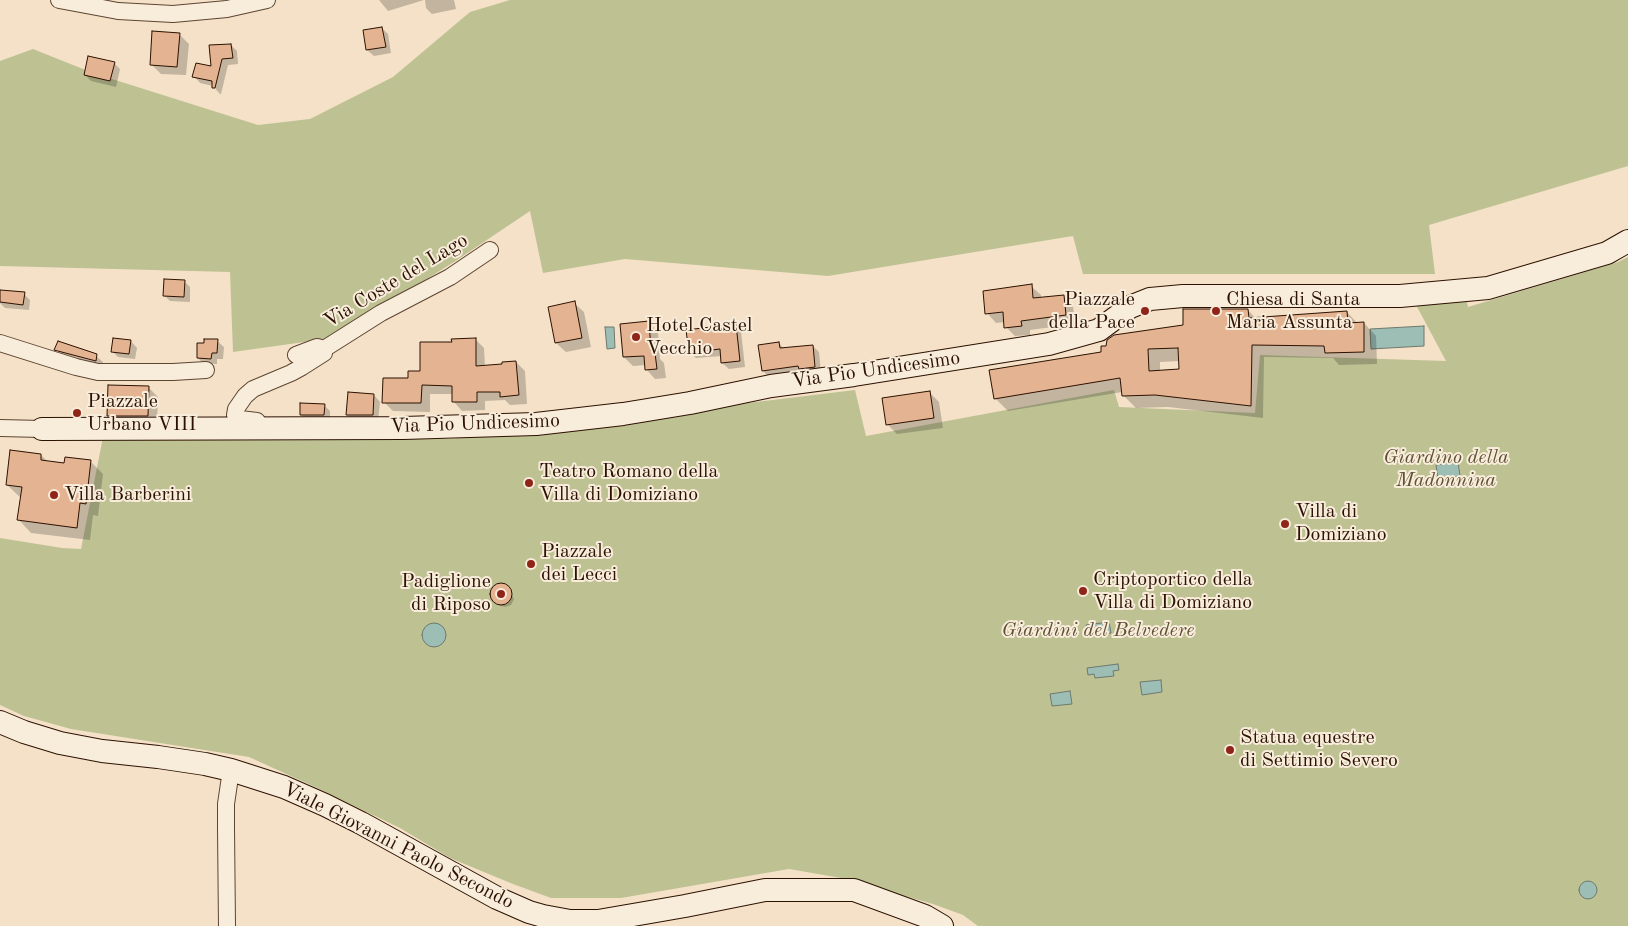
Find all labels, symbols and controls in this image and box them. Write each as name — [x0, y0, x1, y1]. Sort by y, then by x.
street label: Via Coste del Lago — [320, 229, 472, 333]
place label: Piazzale della Pace — [1049, 288, 1135, 335]
place label: Chiesa di Santa Maria Assunta — [1226, 288, 1360, 335]
marker: Piazzale della Pace — [1139, 305, 1151, 317]
marker: Chiesa di Santa Maria Assunta — [1210, 305, 1222, 317]
place label: Hotel Castel Vecchio — [646, 314, 752, 361]
marker: Hotel Castel Vecchio — [630, 331, 642, 343]
street label: Via Pio Undicesimo — [790, 346, 962, 394]
place label: Piazzale Urbano VIII — [87, 390, 196, 437]
marker: Piazzale Urbano VIII — [71, 407, 83, 419]
street label: Via Pio Undicesimo — [390, 409, 560, 439]
park label: Giardino della Madonnina — [1383, 446, 1509, 493]
place label: Teatro Romano della Villa di Domiziano — [539, 460, 718, 507]
marker: Teatro Romano della Villa di Domiziano — [523, 477, 535, 489]
place label: Villa Barberini — [64, 483, 191, 507]
marker: Villa Barberini — [48, 489, 60, 501]
place label: Villa di Domiziano — [1295, 500, 1387, 547]
marker: Villa di Domiziano — [1279, 518, 1291, 530]
place label: Piazzale dei Lecci — [541, 540, 617, 587]
marker: Piazzale dei Lecci — [525, 558, 537, 570]
place label: Criptoportico della Villa di Domiziano — [1093, 568, 1253, 615]
place label: Padiglione di Riposo — [401, 570, 491, 617]
marker: Criptoportico della Villa di Domiziano — [1077, 585, 1089, 597]
marker: Padiglione di Riposo — [495, 588, 507, 600]
park label: Giardini del Belvedere — [1001, 619, 1195, 643]
place label: Statua equestre di Settimio Severo — [1240, 726, 1398, 773]
marker: Statua equestre di Settimio Severo — [1224, 744, 1236, 756]
street label: Viale Giovanni Paolo Secondo — [278, 777, 518, 915]

